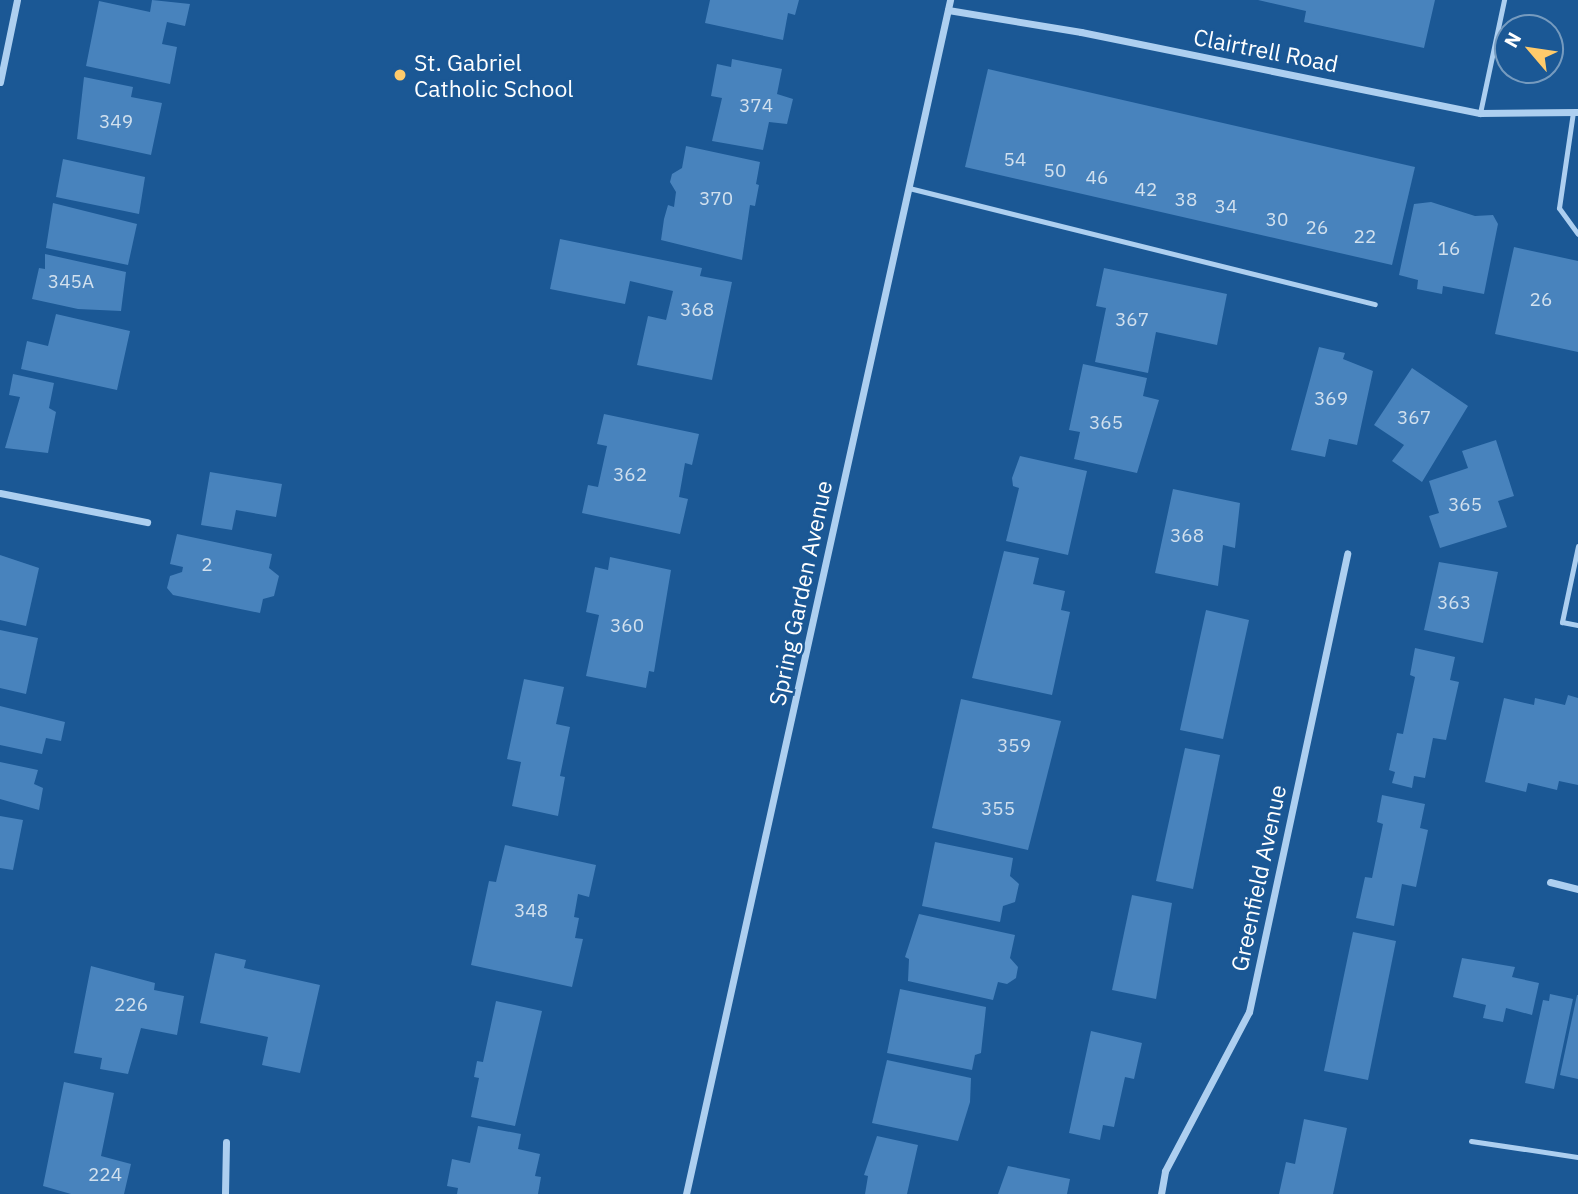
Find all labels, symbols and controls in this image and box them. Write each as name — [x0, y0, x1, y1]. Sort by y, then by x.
north arrow — [1494, 14, 1564, 84]
street label: Clairtrell Road — [1191, 22, 1341, 78]
text: N — [1499, 28, 1526, 52]
place label: St. Gabriel Catholic School — [414, 48, 574, 102]
marker: St. Gabriel Catholic School — [392, 67, 408, 83]
house number: 374 — [739, 95, 773, 117]
house number: 349 — [99, 111, 133, 133]
house number: 54 — [1004, 149, 1026, 171]
house number: 50 — [1044, 160, 1066, 182]
house number: 46 — [1086, 167, 1108, 189]
house number: 42 — [1135, 179, 1157, 201]
house number: 370 — [699, 188, 733, 210]
house number: 38 — [1175, 189, 1197, 211]
house number: 34 — [1215, 196, 1237, 218]
house number: 30 — [1266, 209, 1288, 231]
house number: 26 — [1306, 217, 1328, 239]
house number: 22 — [1354, 226, 1376, 248]
house number: 16 — [1438, 238, 1460, 260]
house number: 345A — [48, 271, 94, 293]
house number: 26 — [1530, 289, 1552, 311]
house number: 368 — [680, 299, 714, 321]
house number: 367 — [1115, 309, 1149, 331]
house number: 369 — [1314, 388, 1348, 410]
house number: 367 — [1397, 407, 1431, 429]
house number: 365 — [1089, 412, 1123, 434]
house number: 362 — [613, 464, 647, 486]
street label: Spring Garden Avenue — [763, 478, 837, 708]
house number: 365 — [1448, 494, 1482, 516]
house number: 368 — [1170, 525, 1204, 547]
house number: 2 — [201, 554, 213, 576]
house number: 363 — [1437, 592, 1471, 614]
house number: 360 — [610, 615, 644, 637]
house number: 359 — [997, 735, 1031, 757]
street label: Greenfield Avenue — [1225, 782, 1291, 974]
house number: 355 — [981, 798, 1015, 820]
house number: 348 — [514, 900, 548, 922]
house number: 226 — [114, 994, 148, 1016]
house number: 224 — [88, 1164, 122, 1186]

